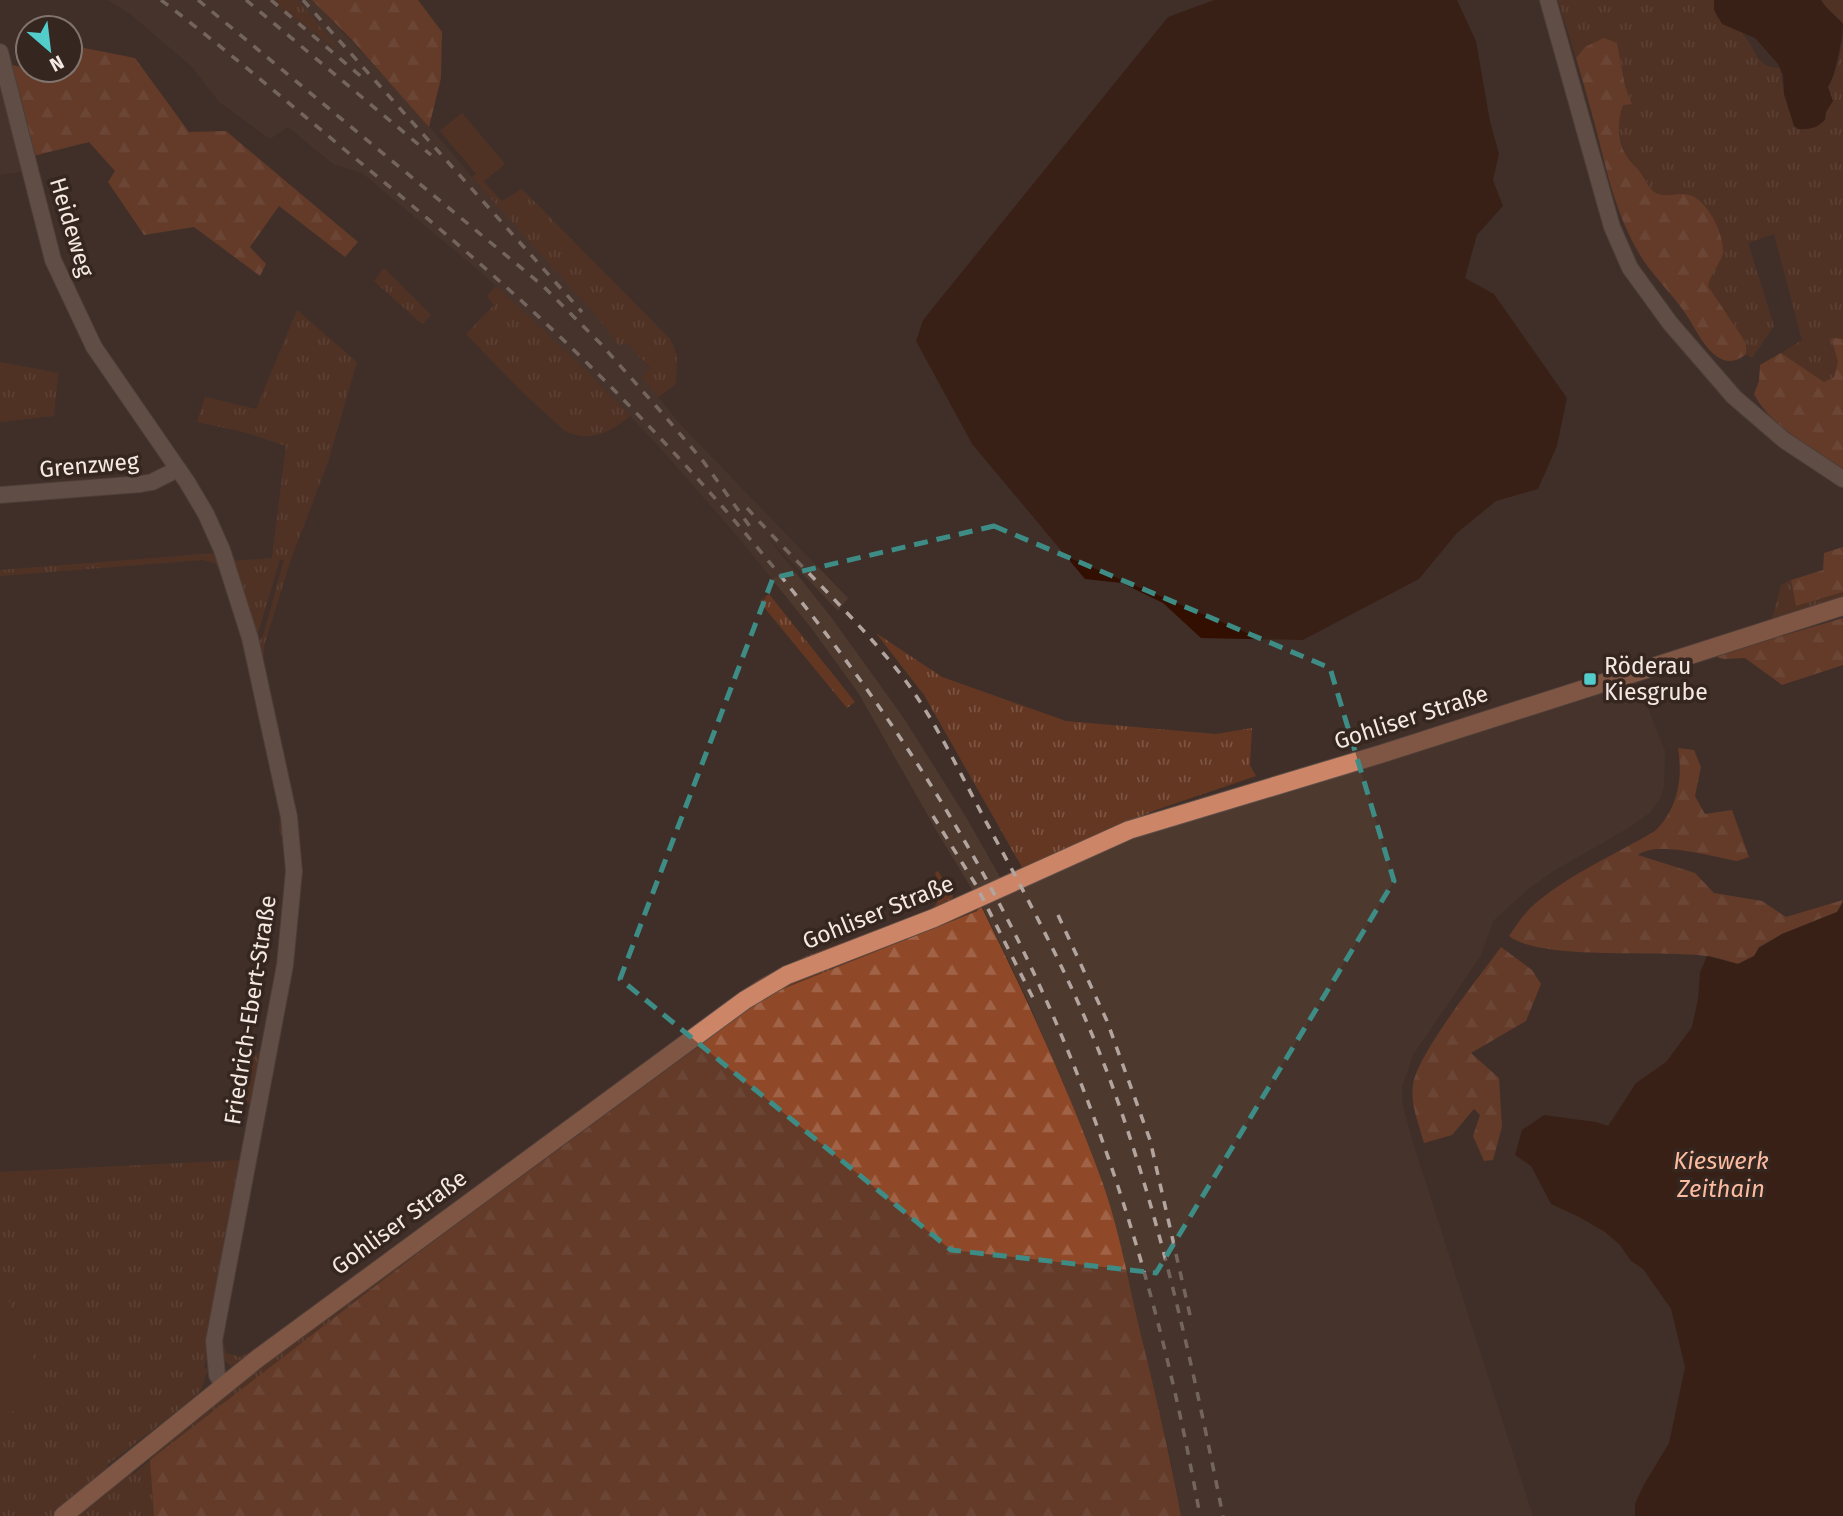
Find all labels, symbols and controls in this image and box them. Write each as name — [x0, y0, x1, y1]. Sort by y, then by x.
north arrow — [14, 14, 84, 84]
text: N — [46, 50, 68, 77]
street label: Heideweg — [44, 174, 100, 280]
street label: Grenzweg — [38, 447, 140, 483]
place label: Röderau Kiesgrube — [1604, 652, 1708, 706]
marker: Röderau Kiesgrube — [1582, 671, 1598, 687]
street label: Gohliser Straße — [1330, 679, 1492, 755]
street label: Gohliser Straße — [798, 869, 958, 955]
street label: Friedrich-Ebert-Straße — [218, 893, 282, 1127]
water label: Kieswerk Zeithain — [1673, 1147, 1769, 1203]
street label: Gohliser Straße — [326, 1164, 472, 1280]

